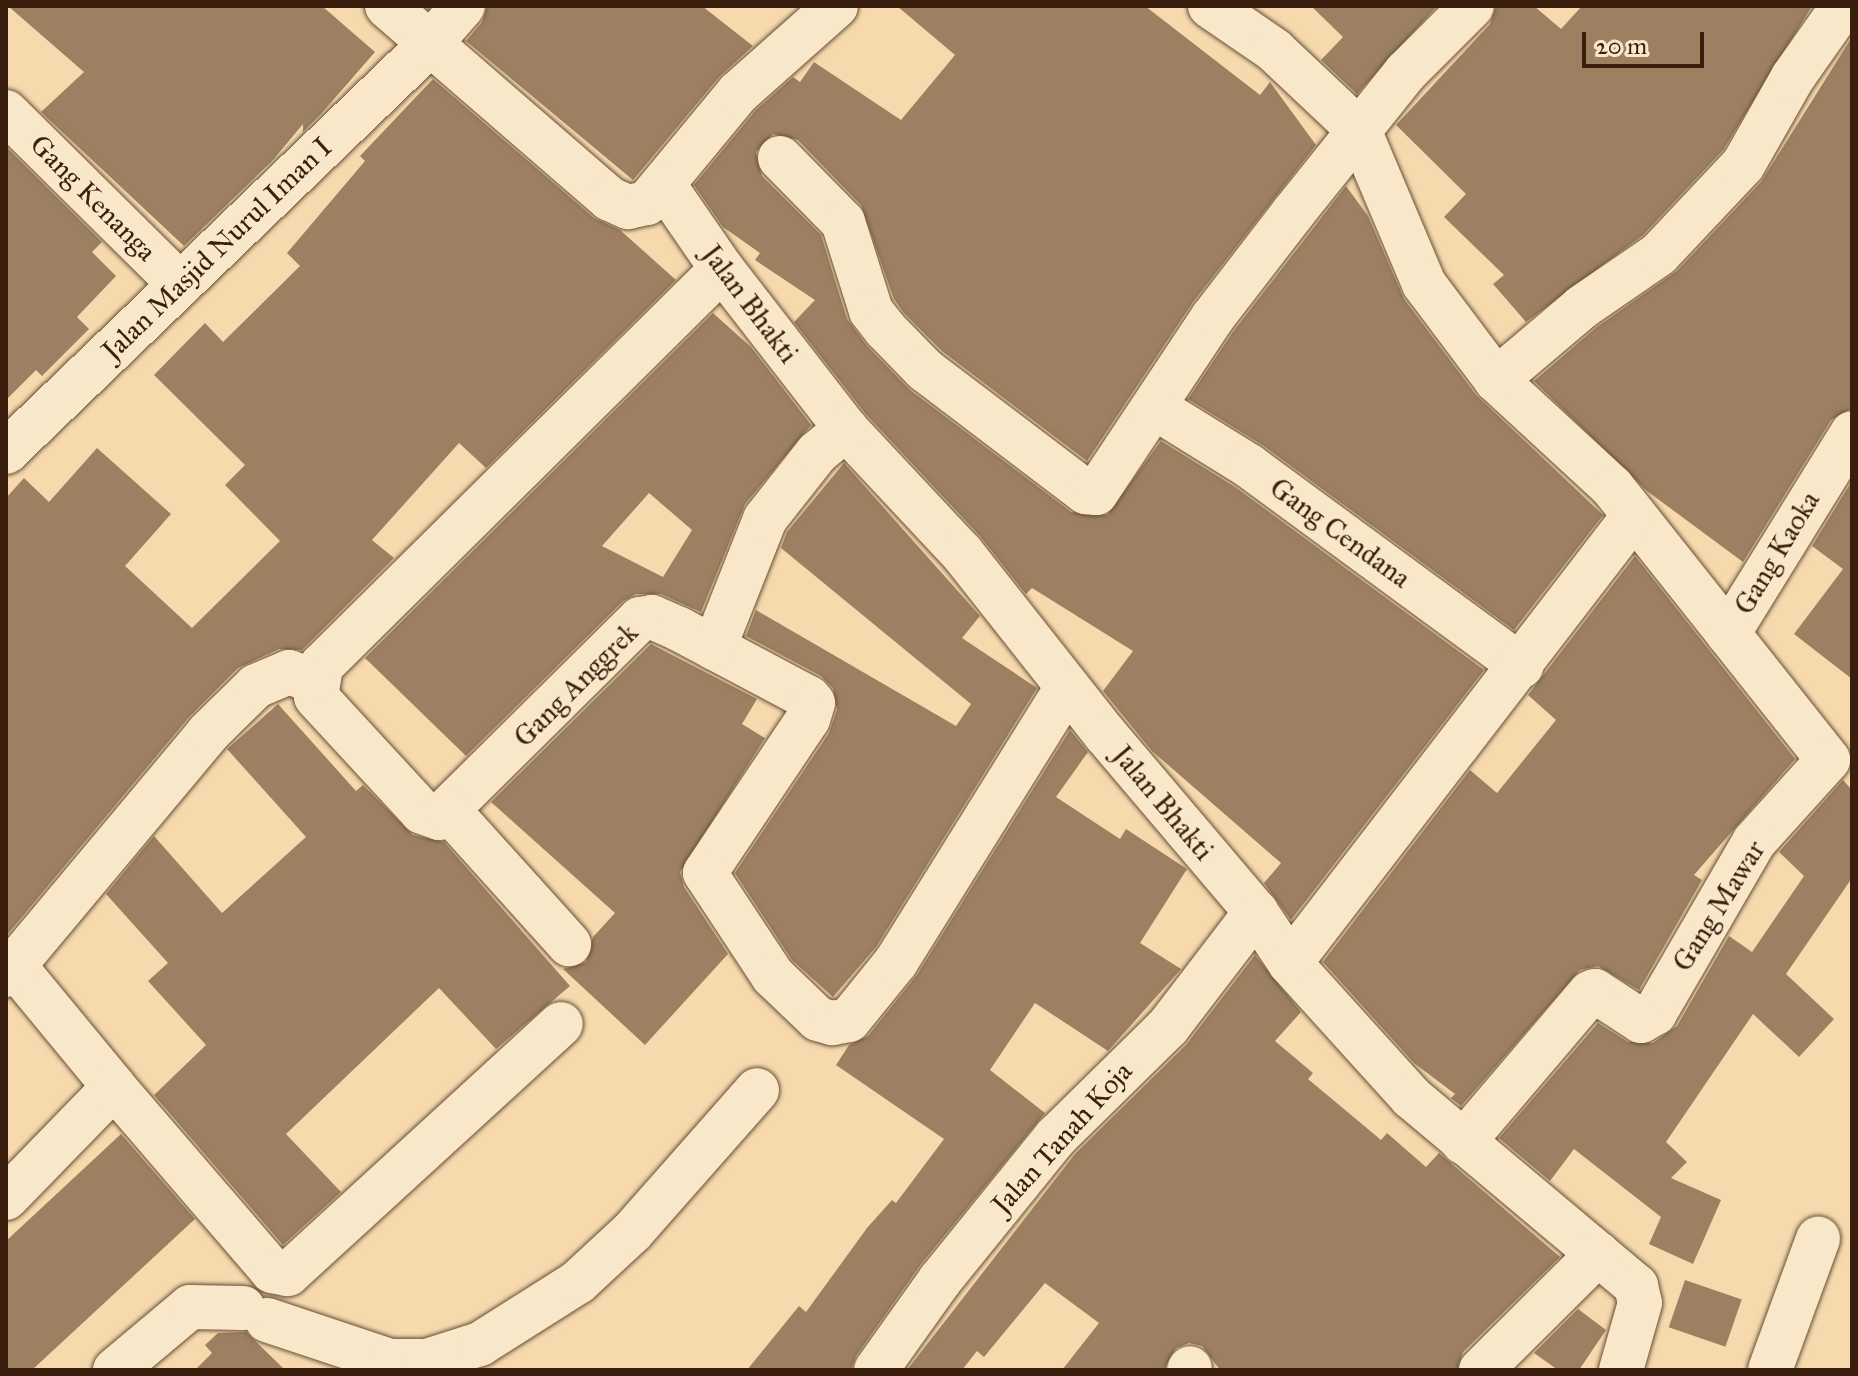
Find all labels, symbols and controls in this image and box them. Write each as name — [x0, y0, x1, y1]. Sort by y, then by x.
scale bar — [1586, 16, 1708, 66]
text: 20 m — [1596, 31, 1647, 61]
street label: Gang Kenanga — [23, 128, 163, 268]
street label: Jalan Masjid Nurul Iman I — [95, 131, 339, 367]
street label: Jalan Bhakti — [695, 238, 805, 370]
street label: Gang Cendana — [1263, 471, 1417, 595]
street label: Gang Kaoka — [1727, 486, 1827, 620]
street label: Gang Anggrek — [507, 616, 645, 754]
street label: Jalan Bhakti — [1105, 739, 1221, 867]
street label: Gang Mawar — [1666, 834, 1772, 978]
street label: Jalan Tanah Koja — [985, 1055, 1139, 1221]

